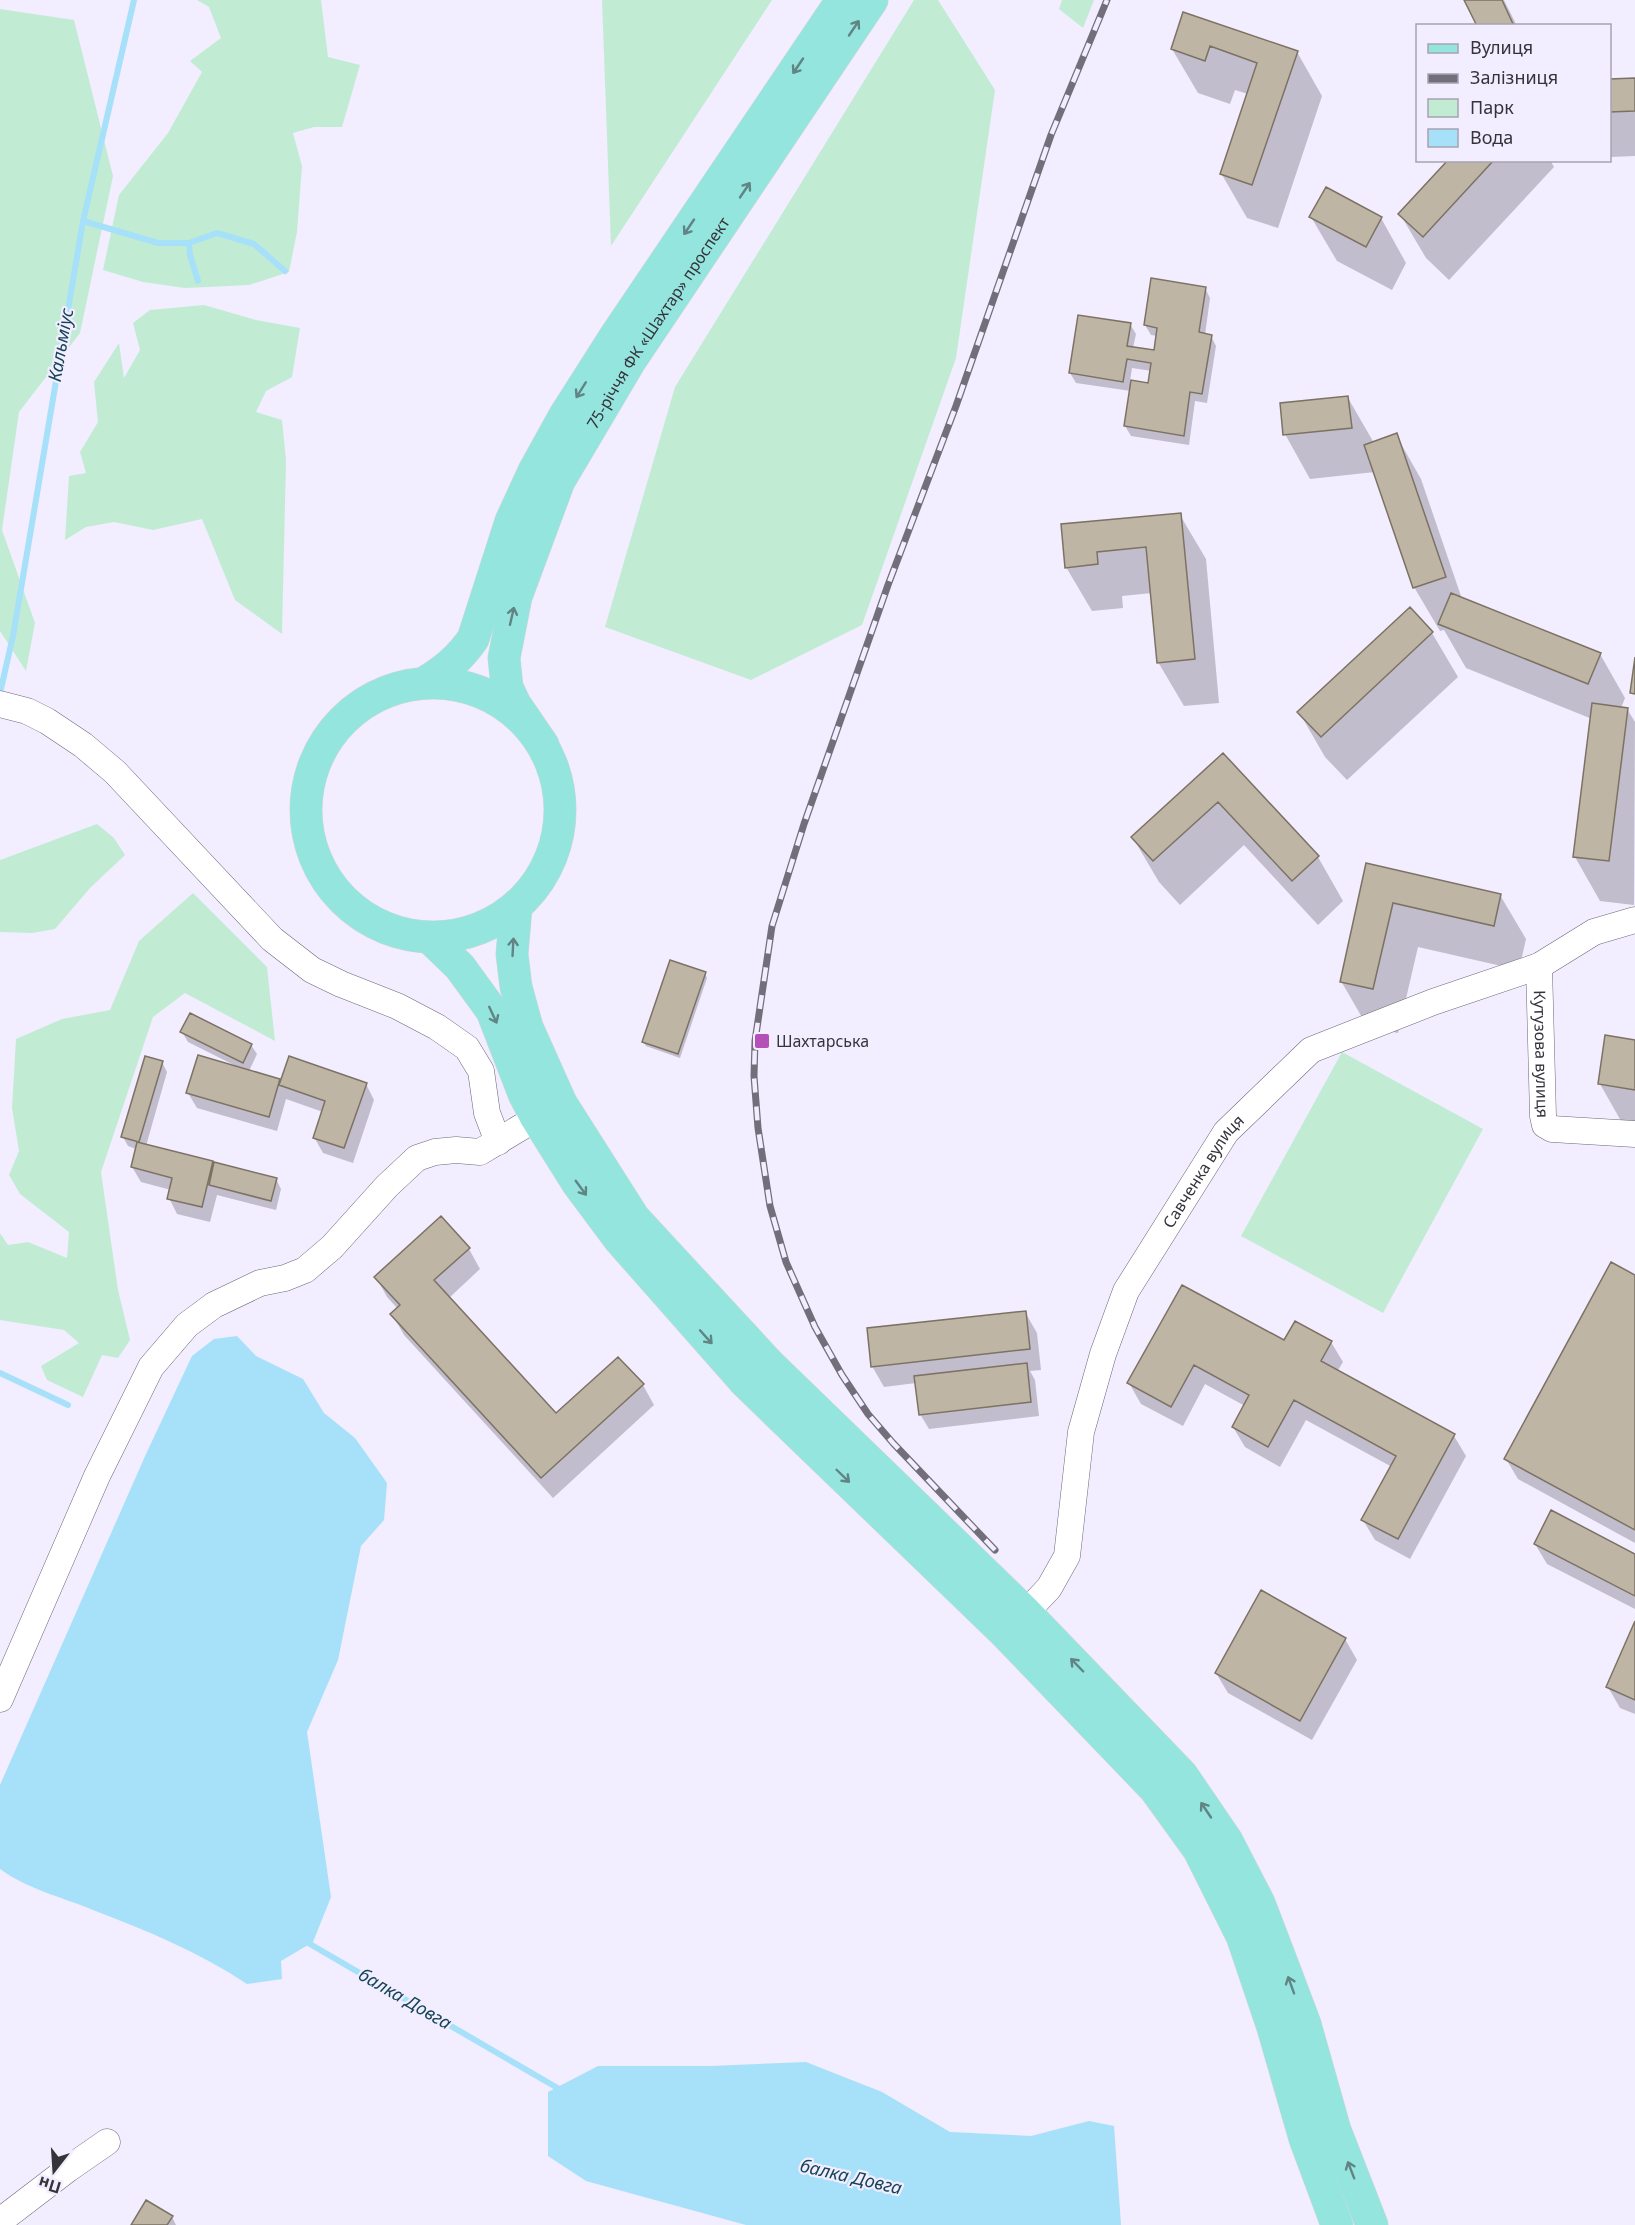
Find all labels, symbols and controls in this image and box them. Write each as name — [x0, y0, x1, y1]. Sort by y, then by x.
one-way arrow — [848, 20, 860, 36]
legend — [1416, 24, 1611, 162]
text: Вулиця — [1470, 35, 1533, 59]
one-way arrow — [792, 57, 804, 74]
text: Залізниця — [1470, 65, 1558, 89]
text: Парк — [1470, 95, 1514, 119]
text: Вода — [1470, 125, 1513, 149]
one-way arrow — [739, 182, 751, 198]
street label: 75-річчя ФК «Шахтар» проспект — [581, 212, 735, 433]
one-way arrow — [683, 219, 695, 235]
water label: Кальміус — [42, 306, 78, 383]
one-way arrow — [575, 381, 587, 398]
one-way arrow — [507, 607, 518, 626]
one-way arrow — [507, 938, 518, 958]
street label: Кутузова вулиця — [1529, 990, 1554, 1118]
one-way arrow — [487, 1006, 499, 1024]
place label: Шахтарська — [776, 1030, 869, 1052]
marker: Шахтарська — [753, 1032, 771, 1050]
street label: Савченка вулиця — [1157, 1110, 1249, 1232]
one-way arrow — [575, 1179, 588, 1195]
one-way arrow — [699, 1330, 713, 1345]
one-way arrow — [835, 1469, 850, 1483]
one-way arrow — [1069, 1658, 1084, 1673]
one-way arrow — [1200, 1803, 1212, 1819]
water label: балка Довга — [355, 1962, 456, 2034]
one-way arrow — [1284, 1976, 1295, 1995]
north arrow — [24, 2141, 84, 2201]
water label: балка Довга — [798, 2153, 905, 2199]
one-way arrow — [1345, 2162, 1356, 2180]
text: Пн — [36, 2172, 64, 2199]

